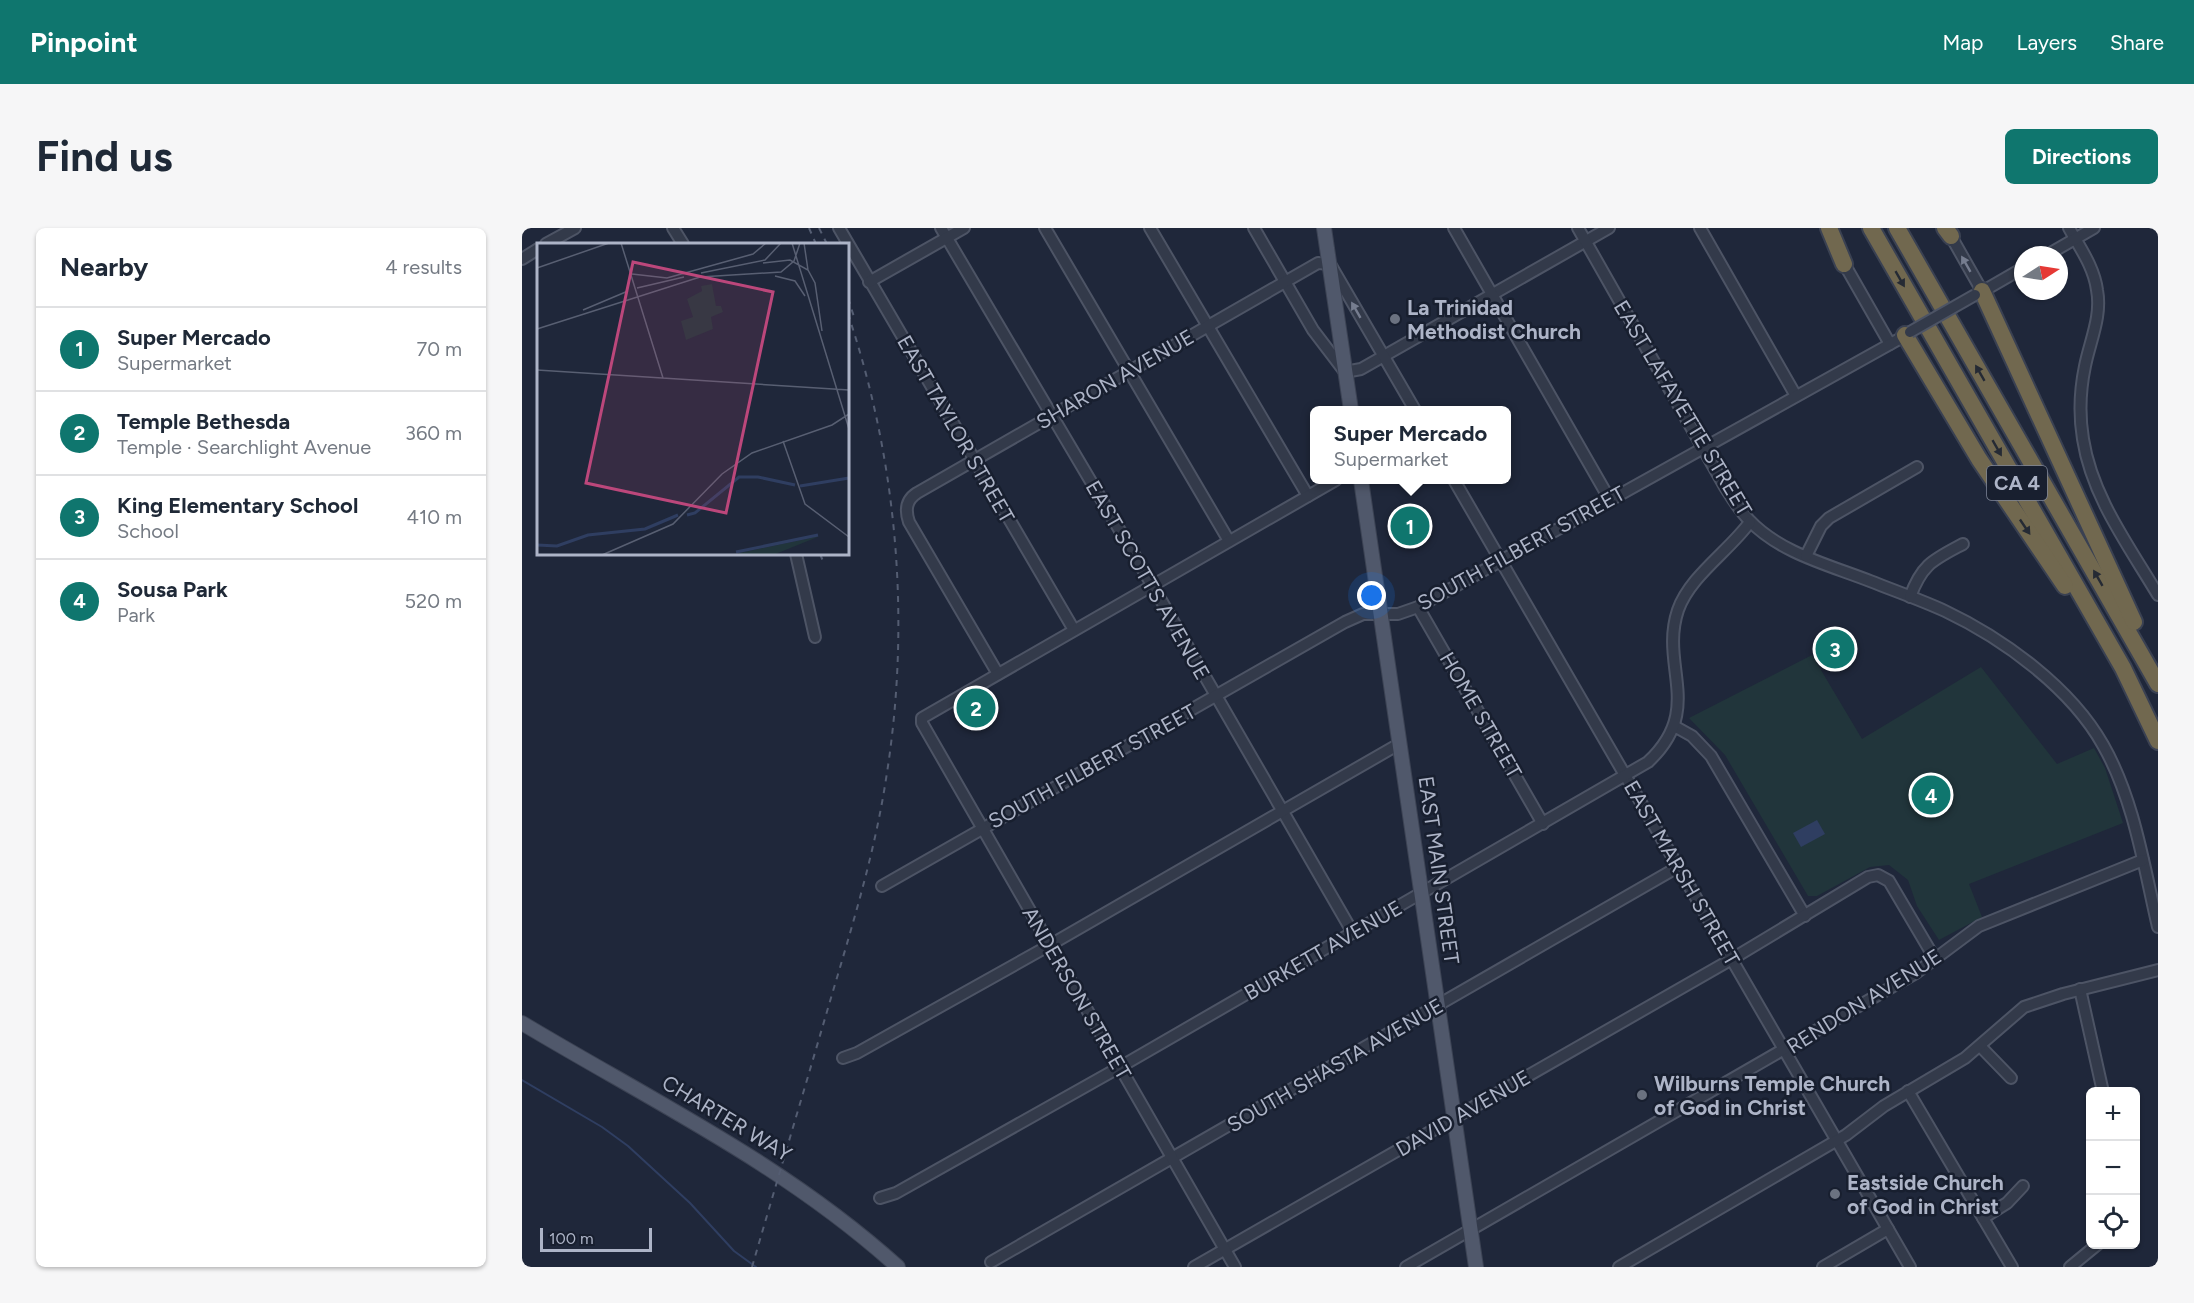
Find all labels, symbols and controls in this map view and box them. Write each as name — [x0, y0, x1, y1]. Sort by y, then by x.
text: Pinpoint — [30, 25, 138, 59]
text: Map — [1943, 30, 1983, 55]
text: Layers — [2016, 30, 2077, 55]
text: Share — [2110, 30, 2164, 55]
button: Directions — [2005, 129, 2158, 184]
text: Find us — [36, 131, 173, 182]
inset map — [537, 243, 849, 555]
north arrow — [2014, 246, 2068, 300]
text: Nearby — [60, 251, 148, 283]
text: 4 results — [385, 255, 462, 279]
one-way arrow — [1961, 256, 1972, 272]
one-way arrow — [1895, 271, 1905, 288]
place label: La Trinidad Methodist Church — [1407, 295, 1581, 344]
street label: EAST LAFAYETTE STREET — [1609, 296, 1757, 521]
one-way arrow — [1351, 302, 1362, 318]
marker: La Trinidad Methodist Church — [1388, 312, 1402, 326]
text: Super Mercado — [117, 324, 271, 351]
street label: SHARON AVENUE — [1032, 324, 1198, 434]
street label: EAST TAYLOR STREET — [892, 331, 1020, 528]
text: 1 — [75, 337, 84, 361]
text: 70 m — [416, 337, 462, 361]
text: Supermarket — [117, 351, 232, 375]
one-way arrow — [1975, 364, 1985, 381]
popup — [1310, 406, 1511, 484]
text: Temple Bethesda — [117, 408, 290, 435]
text: Super Mercado — [1334, 420, 1487, 447]
text: 2 — [74, 421, 85, 445]
text: 360 m — [405, 421, 462, 445]
text: Temple · Searchlight Avenue — [117, 435, 371, 459]
one-way arrow — [1992, 440, 2002, 457]
text: Supermarket — [1334, 447, 1448, 471]
road number: CA 4 — [1987, 466, 2047, 500]
street label: EAST SCOTTS AVENUE — [1081, 476, 1215, 684]
street label: SOUTH FILBERT STREET — [1413, 480, 1630, 616]
text: King Elementary School — [117, 492, 358, 519]
pin: 1 — [1390, 504, 1430, 548]
text: 3 — [74, 505, 85, 529]
text: 410 m — [407, 505, 462, 529]
text: School — [117, 519, 179, 543]
one-way arrow — [2019, 519, 2030, 535]
one-way arrow — [2092, 570, 2103, 586]
text: Sousa Park — [117, 576, 228, 603]
your location — [1357, 581, 1386, 610]
text: 4 — [73, 589, 86, 613]
text: 520 m — [405, 589, 462, 613]
text: Park — [117, 603, 155, 627]
pin: 3 — [1816, 626, 1854, 672]
street label: HOME STREET — [1435, 647, 1527, 783]
pin: 2 — [956, 686, 996, 730]
street label: SOUTH FILBERT STREET — [984, 698, 1201, 834]
pin: 4 — [1912, 772, 1950, 818]
street label: EAST MAIN STREET — [1413, 774, 1465, 966]
street label: EAST MARSH STREET — [1619, 776, 1745, 970]
street label: BURKETT AVENUE — [1240, 895, 1406, 1005]
street label: ANDERSON STREET — [1017, 902, 1137, 1084]
street label: RENDON AVENUE — [1782, 943, 1946, 1059]
street label: SOUTH SHASTA AVENUE — [1222, 993, 1448, 1137]
street label: DAVID AVENUE — [1391, 1064, 1535, 1162]
street label: CHARTER WAY — [658, 1070, 797, 1167]
place label: Wilburns Temple Church of God in Christ — [1654, 1071, 1890, 1120]
map controls — [2086, 1087, 2140, 1249]
button: + — [2086, 1087, 2140, 1141]
marker: Wilburns Temple Church of God in Christ — [1635, 1088, 1649, 1102]
button: − — [2086, 1141, 2140, 1195]
place label: Eastside Church of God in Christ — [1847, 1170, 2004, 1219]
marker: Eastside Church of God in Christ — [1828, 1187, 1842, 1201]
button: locate — [2086, 1195, 2140, 1249]
scale bar — [540, 1225, 652, 1252]
text: 100 m — [549, 1229, 594, 1248]

